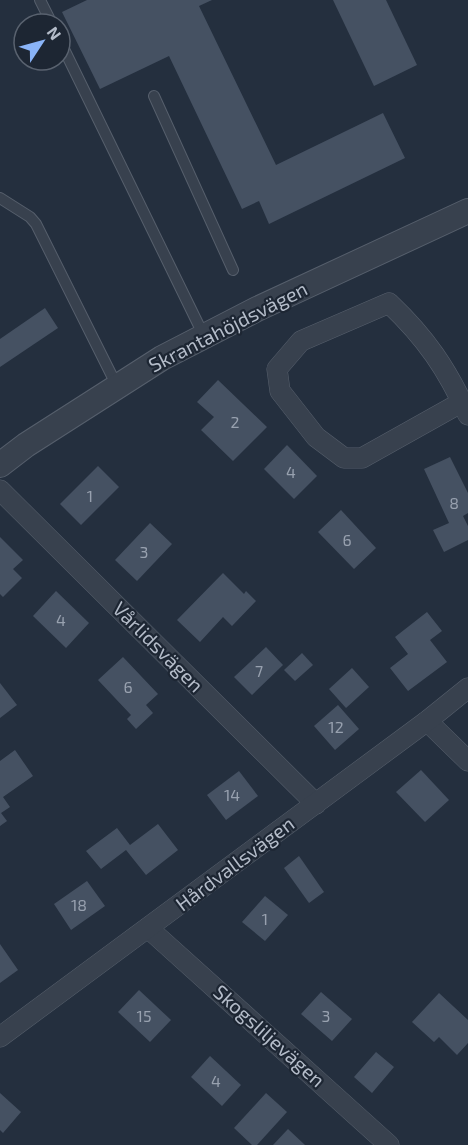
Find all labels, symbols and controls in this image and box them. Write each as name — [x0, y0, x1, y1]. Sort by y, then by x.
north arrow — [12, 12, 72, 72]
text: N — [43, 23, 66, 43]
street label: Skrantahöjdsvägen — [144, 276, 311, 377]
house number: 2 — [231, 412, 240, 431]
house number: 4 — [286, 462, 296, 481]
house number: 1 — [87, 486, 93, 505]
house number: 8 — [449, 493, 459, 512]
house number: 6 — [342, 530, 352, 549]
house number: 3 — [140, 542, 148, 561]
street label: Vårlidsvägen — [109, 596, 209, 696]
house number: 4 — [56, 610, 66, 629]
house number: 7 — [255, 661, 263, 680]
house number: 6 — [123, 677, 133, 696]
house number: 12 — [328, 717, 344, 736]
house number: 14 — [224, 785, 240, 804]
street label: Hårdvallsvägen — [170, 811, 298, 916]
house number: 18 — [71, 895, 87, 914]
house number: 1 — [262, 909, 268, 928]
street label: Skogsliljevägen — [209, 979, 330, 1091]
house number: 15 — [137, 1006, 151, 1025]
house number: 3 — [322, 1006, 330, 1025]
house number: 4 — [211, 1071, 221, 1090]

